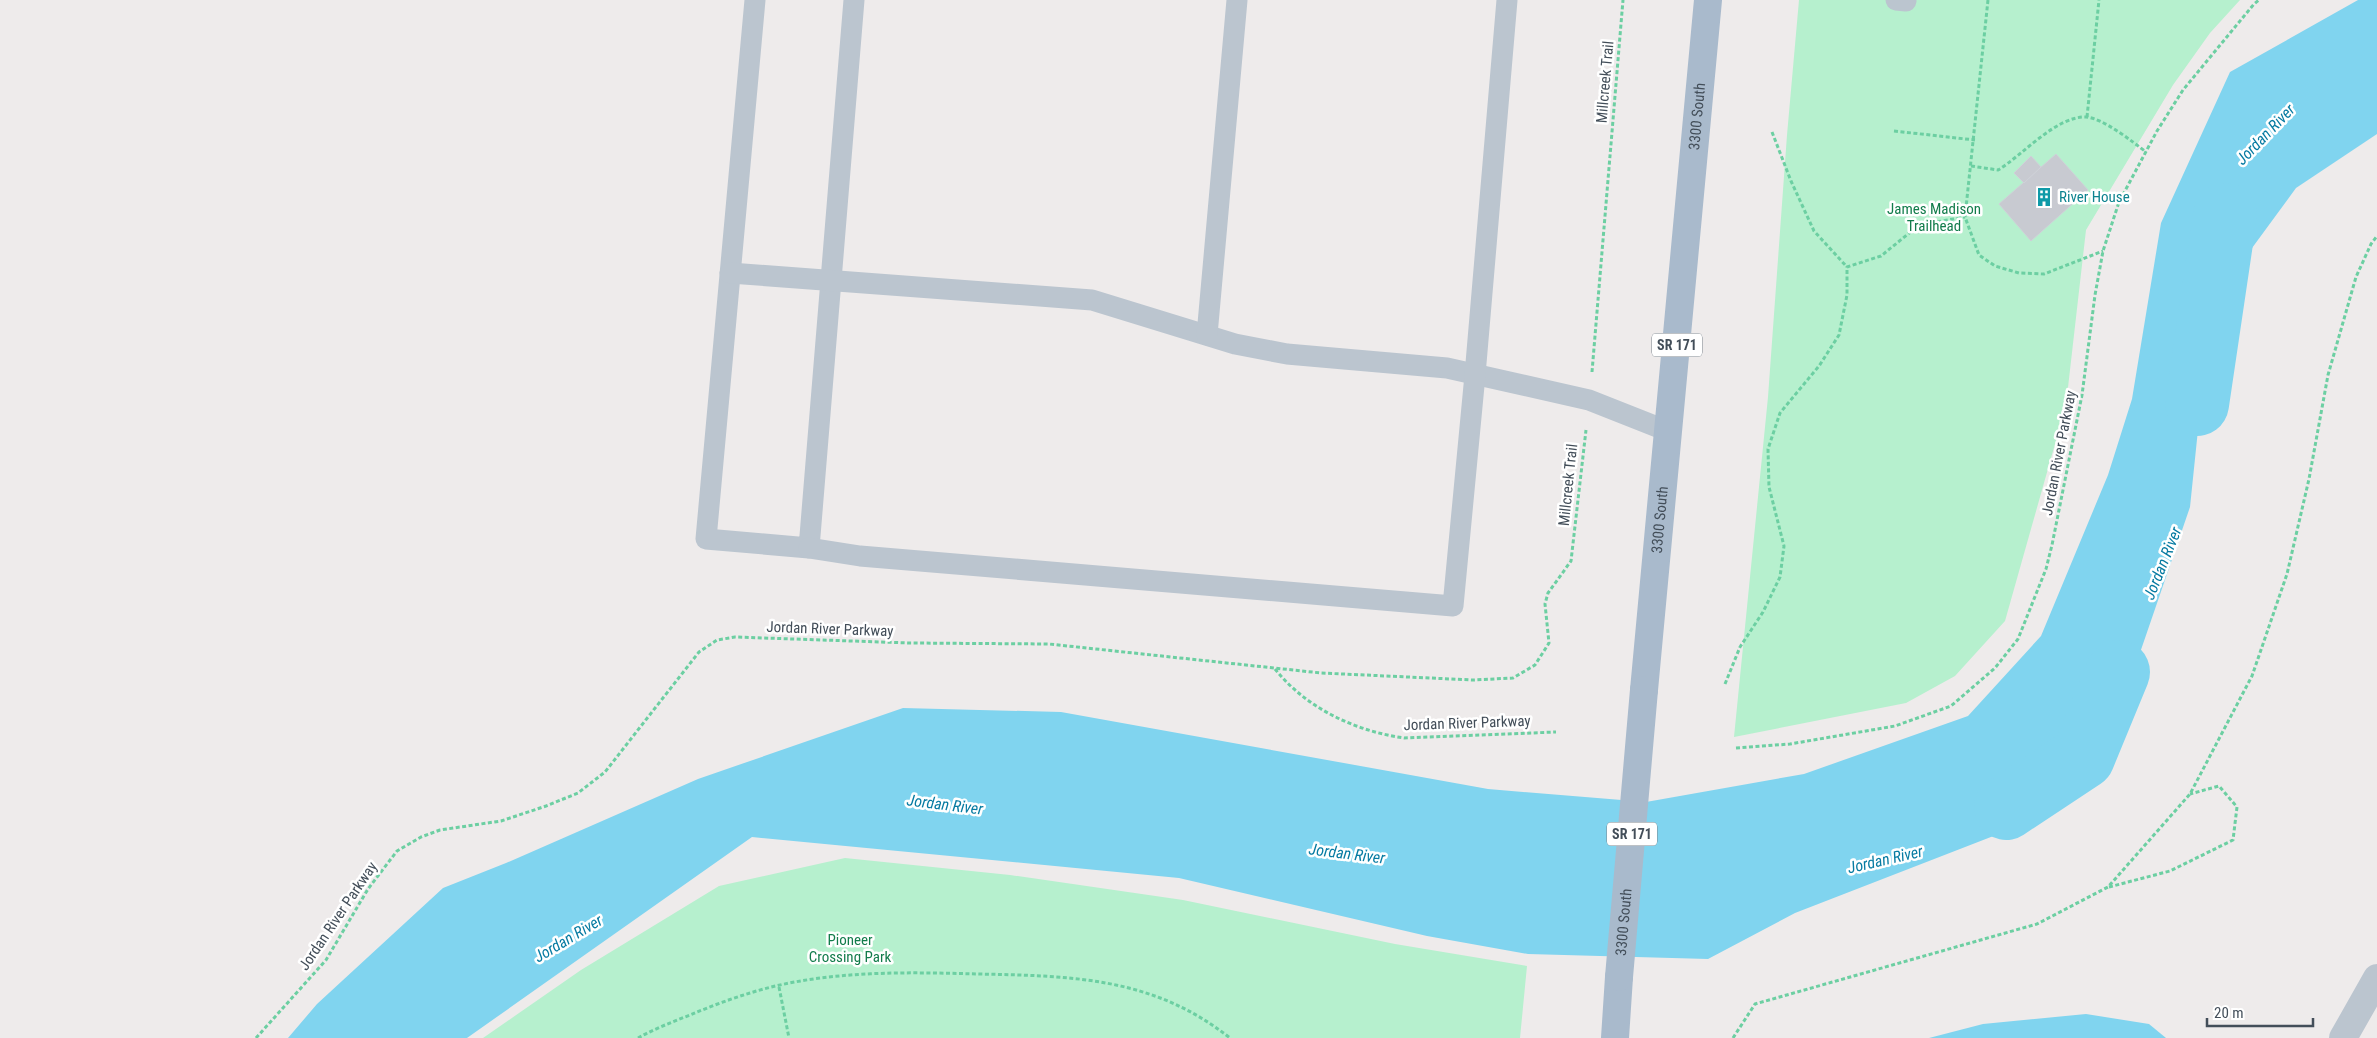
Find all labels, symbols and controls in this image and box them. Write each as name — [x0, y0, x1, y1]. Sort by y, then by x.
street label: Millcreek Trail — [1592, 40, 1618, 124]
street label: 3300 South — [1685, 82, 1709, 151]
water label: Jordan River — [2232, 99, 2300, 168]
building icon: River House — [2033, 186, 2055, 208]
place label: River House — [2059, 188, 2130, 206]
park label: James Madison Trailhead — [1887, 200, 1981, 235]
road number: SR 171 — [1652, 334, 1702, 356]
street label: Jordan River Parkway — [2038, 389, 2080, 517]
street label: Millcreek Trail — [1555, 443, 1581, 527]
street label: 3300 South — [1648, 485, 1672, 554]
water label: Jordan River — [2139, 523, 2186, 602]
street label: Jordan River Parkway — [766, 618, 894, 640]
street label: Jordan River Parkway — [1403, 712, 1531, 734]
water label: Jordan River — [906, 790, 985, 819]
road number: SR 171 — [1607, 822, 1657, 846]
water label: Jordan River — [1308, 839, 1387, 868]
water label: Jordan River — [1846, 841, 1926, 877]
street label: Jordan River Parkway — [295, 858, 381, 974]
street label: 3300 South — [1612, 888, 1636, 957]
water label: Jordan River — [531, 910, 607, 966]
park label: Pioneer Crossing Park — [809, 931, 891, 966]
scale bar — [2207, 996, 2313, 1028]
text: 20 m — [2214, 1004, 2244, 1022]

